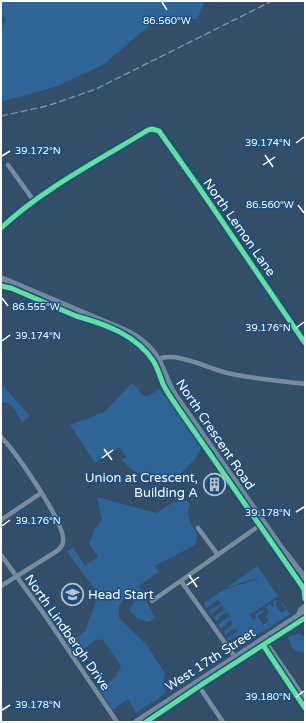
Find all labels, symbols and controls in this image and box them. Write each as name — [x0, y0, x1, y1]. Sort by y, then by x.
text: 86.560°W — [143, 15, 191, 27]
text: 39.174°N — [245, 137, 291, 149]
text: 39.172°N — [15, 145, 61, 157]
street label: North Lemon Lane — [200, 176, 279, 279]
text: 86.560°W — [246, 199, 294, 211]
text: 86.555°W — [12, 301, 60, 313]
text: 39.176°N — [245, 322, 291, 334]
text: 39.174°N — [15, 330, 61, 342]
street label: North Crescent Road — [172, 376, 258, 493]
place label: Union at Crescent, Building A — [85, 470, 198, 501]
building icon: Union at Crescent, Building A — [201, 471, 227, 497]
text: 39.178°N — [245, 507, 291, 519]
text: 39.176°N — [15, 515, 61, 527]
street label: North Lindbergh Drive — [21, 571, 113, 694]
school or university icon: Head Start — [60, 581, 86, 607]
place label: Head Start — [88, 587, 154, 603]
street label: West 17th Street — [162, 625, 259, 695]
text: 39.180°N — [245, 691, 291, 703]
text: 39.178°N — [15, 699, 61, 711]

